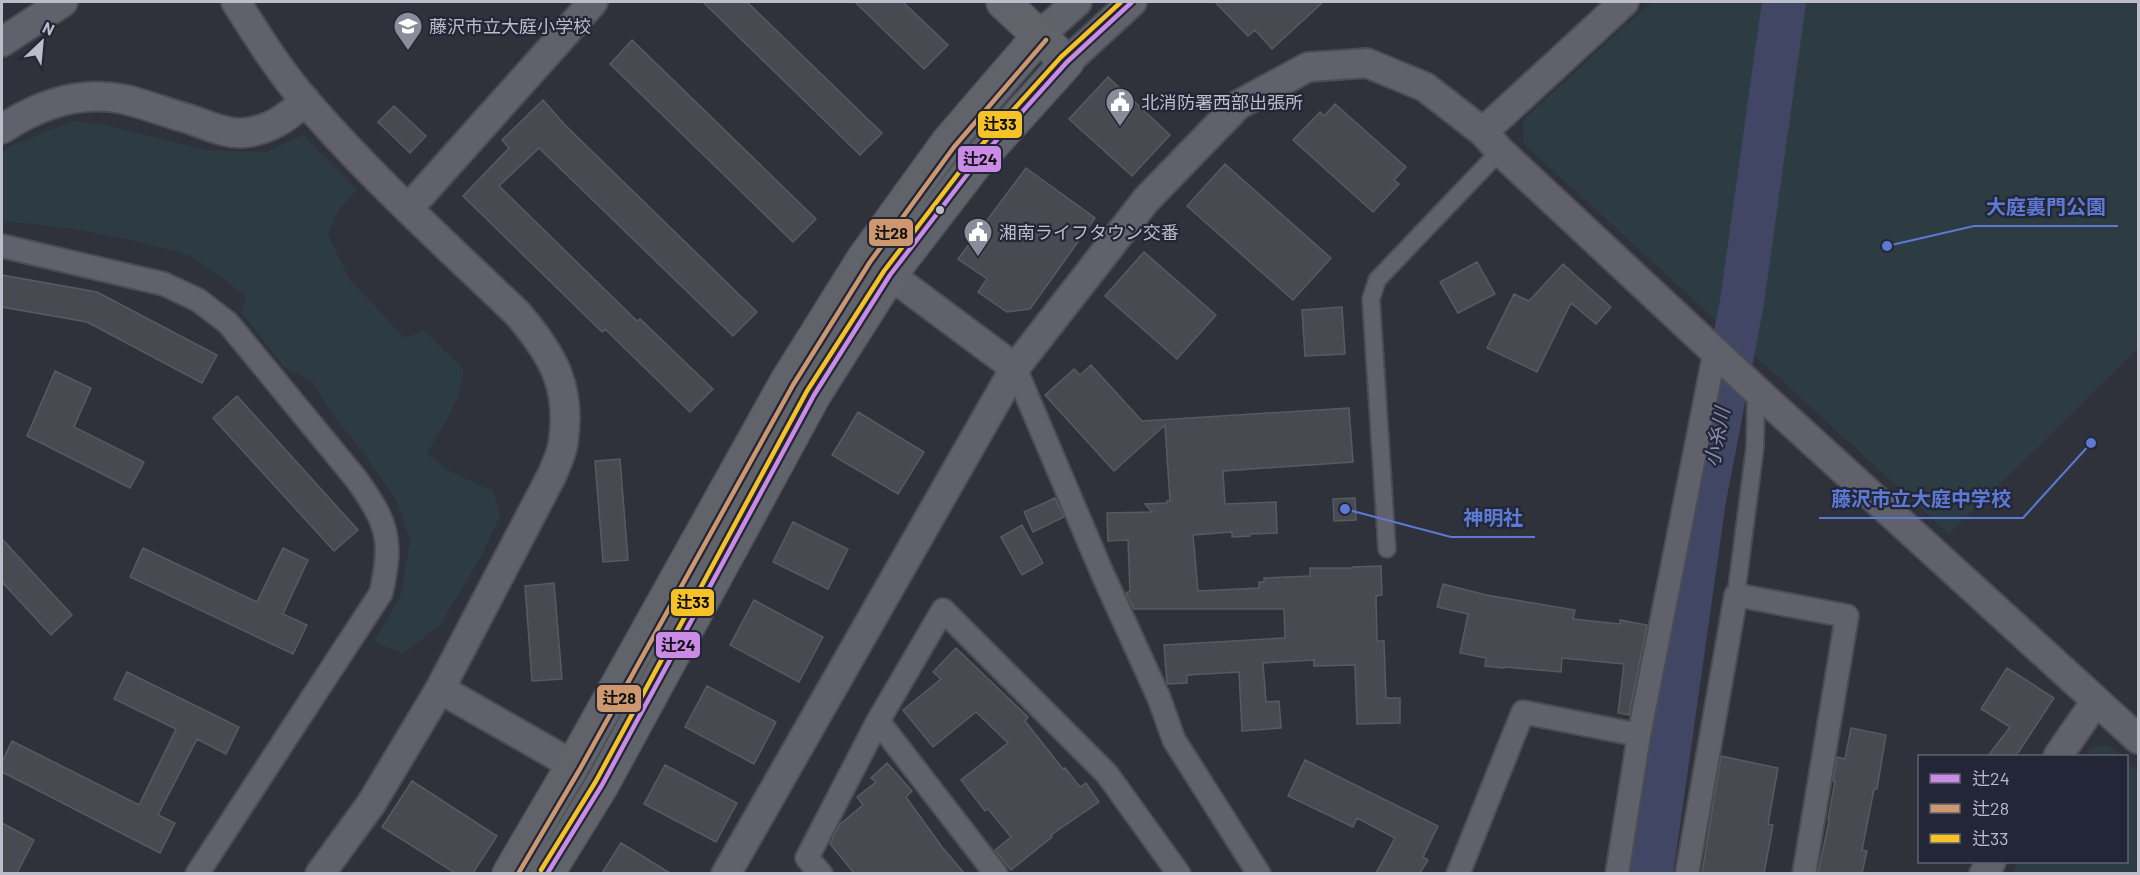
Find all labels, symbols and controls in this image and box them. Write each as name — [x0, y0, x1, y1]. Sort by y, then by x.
school or university icon: 藤沢市立大庭小学校 — [392, 10, 424, 52]
north arrow — [12, 12, 72, 72]
place label: 藤沢市立大庭小学校 — [429, 15, 591, 37]
text: N — [40, 17, 58, 39]
public building icon: 北消防署西部出張所 — [1104, 86, 1136, 128]
place label: 北消防署西部出張所 — [1141, 91, 1303, 113]
line badge: 辻33 — [977, 110, 1023, 139]
text: 辻33 — [983, 114, 1017, 133]
line badge: 辻24 — [957, 145, 1002, 173]
text: 辻24 — [963, 149, 997, 168]
callout: 大庭裏門公園 — [1974, 188, 2118, 226]
text: 大庭裏門公園 — [1986, 194, 2106, 218]
unlabelled marker — [934, 204, 946, 216]
public building icon: 湘南ライフタウン交番 — [962, 216, 994, 258]
line badge: 辻28 — [868, 218, 914, 247]
place label: 湘南ライフタウン交番 — [999, 221, 1179, 243]
text: 辻28 — [874, 223, 908, 242]
water label: 小糸川 — [1698, 403, 1734, 469]
callout: 藤沢市立大庭中学校 — [1819, 480, 2023, 518]
text: 藤沢市立大庭中学校 — [1831, 486, 2011, 510]
callout: 神明社 — [1451, 499, 1535, 537]
text: 神明社 — [1463, 505, 1523, 529]
line badge: 辻33 — [670, 588, 715, 617]
text: 辻33 — [676, 592, 710, 611]
line badge: 辻24 — [655, 631, 701, 659]
text: 辻24 — [661, 635, 695, 654]
line badge: 辻28 — [596, 684, 642, 713]
text: 辻28 — [602, 688, 636, 707]
legend — [1918, 755, 2128, 863]
text: 辻24 — [1972, 767, 2010, 789]
text: 辻28 — [1972, 797, 2009, 819]
text: 辻33 — [1972, 827, 2009, 849]

